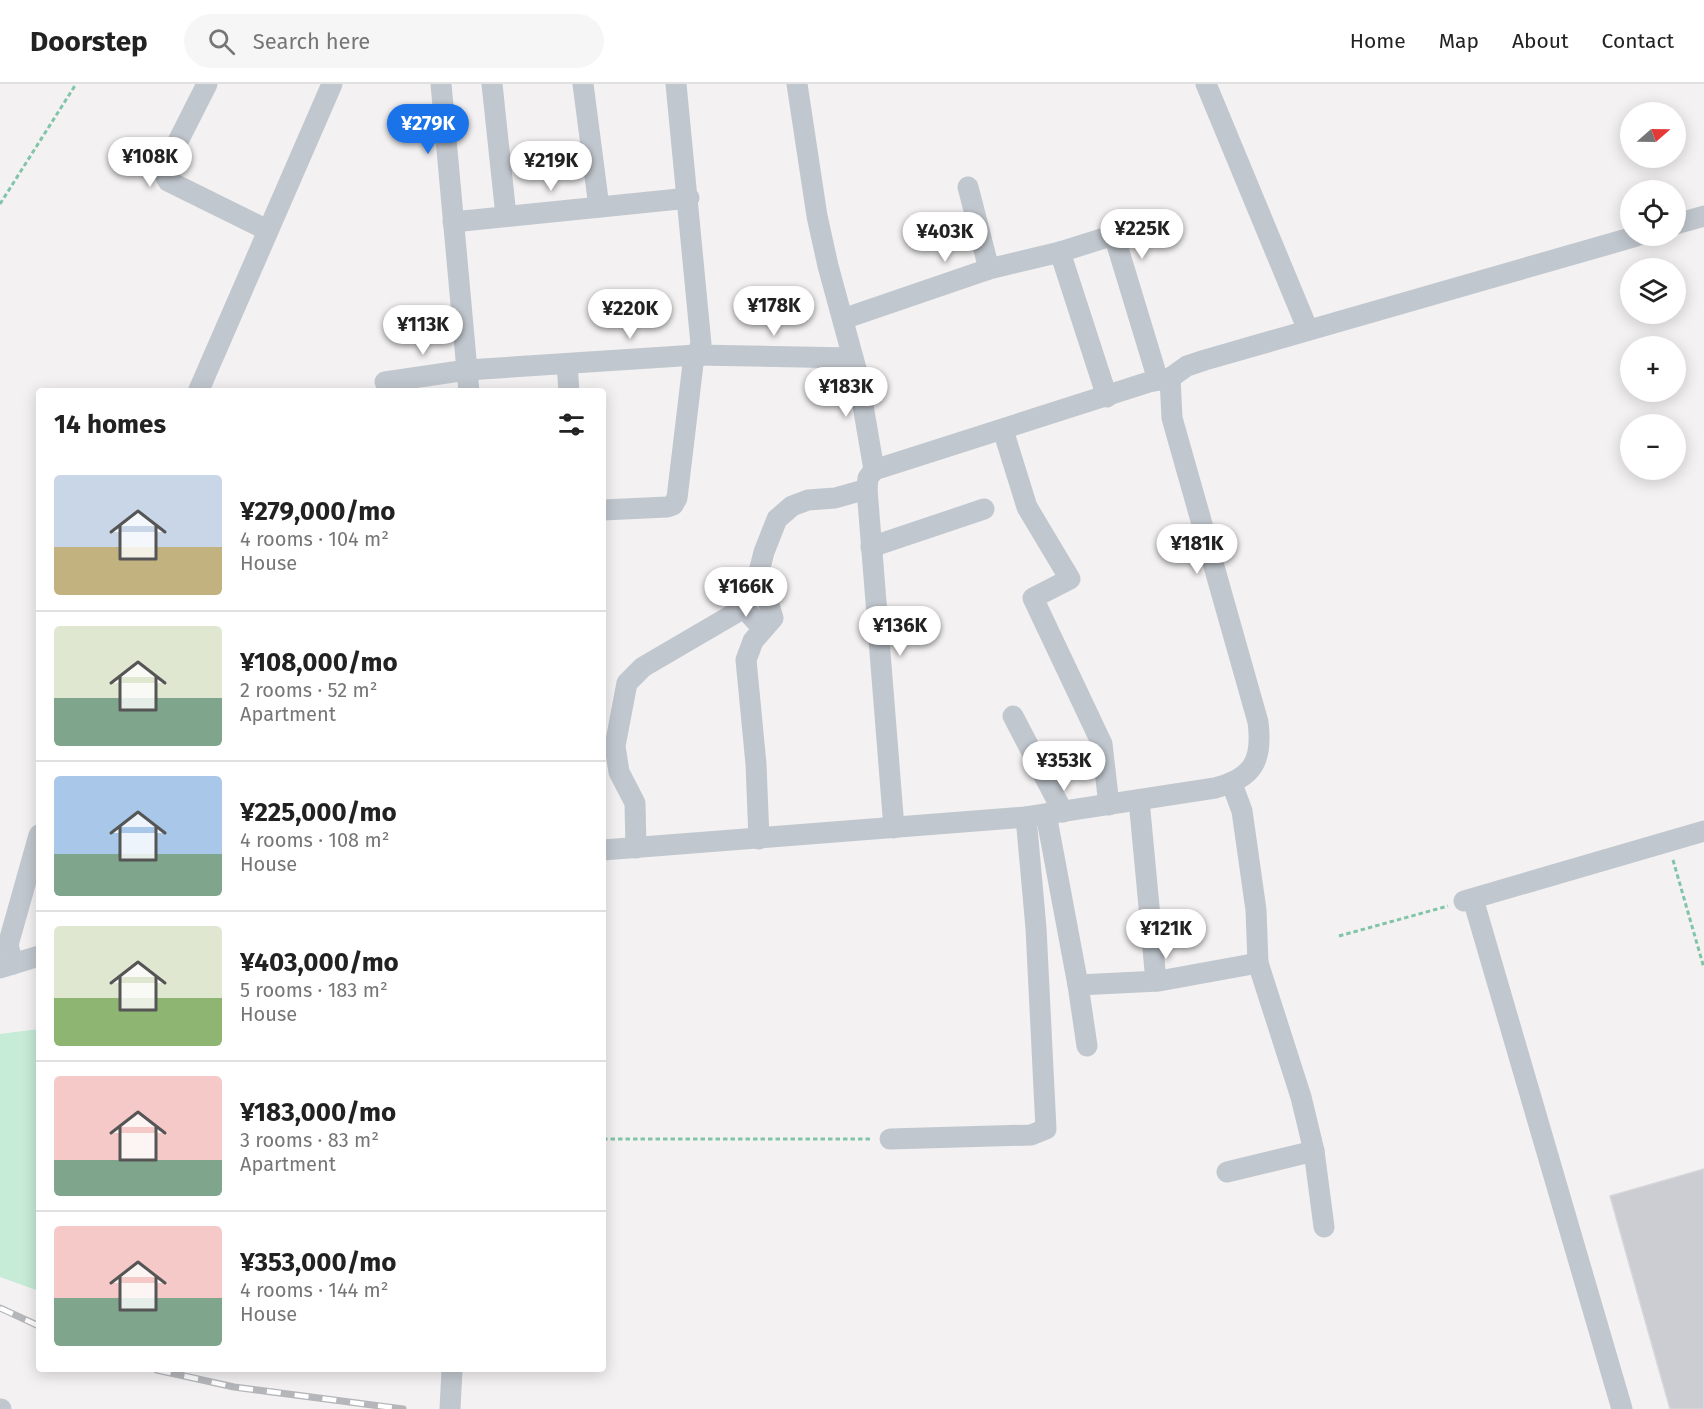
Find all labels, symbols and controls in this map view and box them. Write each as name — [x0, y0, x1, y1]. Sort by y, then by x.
search box — [184, 14, 604, 68]
text: Doorstep — [30, 25, 148, 58]
icon: search — [205, 25, 238, 58]
text: Search here — [253, 28, 370, 55]
text: Home — [1350, 28, 1406, 54]
text: Map — [1439, 28, 1479, 54]
text: About — [1512, 28, 1569, 54]
text: Contact — [1602, 28, 1674, 54]
north arrow — [1620, 102, 1686, 168]
map controls — [1620, 102, 1686, 480]
pin: ¥279K — [386, 104, 470, 155]
text: ¥279K — [401, 111, 455, 135]
pin: ¥108K — [108, 137, 192, 188]
pin: ¥219K — [509, 141, 593, 192]
text: ¥108K — [122, 144, 178, 168]
text: ¥219K — [524, 148, 578, 172]
button: locate — [1620, 180, 1686, 246]
pin: ¥225K — [1100, 209, 1184, 260]
pin: ¥403K — [903, 212, 987, 263]
text: ¥225K — [1114, 216, 1170, 240]
text: ¥403K — [917, 219, 973, 243]
button: layers — [1620, 258, 1686, 324]
pin: ¥178K — [732, 286, 816, 337]
pin: ¥220K — [588, 289, 672, 340]
text: ¥178K — [747, 293, 801, 317]
text: ¥220K — [602, 296, 658, 320]
pin: ¥113K — [381, 305, 465, 356]
text: ¥113K — [397, 312, 449, 336]
button: + — [1620, 336, 1686, 402]
pin: ¥183K — [804, 367, 888, 418]
text: ¥183K — [819, 374, 873, 398]
icon: filters — [555, 408, 588, 441]
text: 14 homes — [54, 409, 166, 440]
button: − — [1620, 414, 1686, 480]
text: ¥279,000/mo — [240, 496, 395, 527]
icon: home — [102, 499, 174, 571]
pin: ¥181K — [1155, 524, 1239, 575]
text: 4 rooms · 104 m² — [240, 527, 389, 551]
text: ¥181K — [1171, 531, 1224, 555]
text: House — [240, 551, 297, 575]
pin: ¥166K — [704, 567, 788, 618]
text: ¥166K — [718, 574, 774, 598]
pin: ¥136K — [858, 606, 942, 657]
text: ¥136K — [873, 613, 927, 637]
text: ¥108,000/mo — [240, 647, 398, 678]
icon: home — [102, 650, 174, 722]
text: 2 rooms · 52 m² — [240, 678, 378, 702]
text: Apartment — [240, 702, 336, 726]
pin: ¥353K — [1022, 741, 1106, 792]
text: ¥353K — [1036, 748, 1092, 772]
text: ¥225,000/mo — [240, 797, 397, 828]
icon: home — [102, 800, 174, 872]
text: 4 rooms · 108 m² — [240, 828, 389, 852]
text: House — [240, 852, 297, 876]
pin: ¥121K — [1124, 909, 1208, 960]
text: ¥121K — [1140, 916, 1192, 940]
text: ¥403,000/mo — [240, 947, 399, 978]
icon: home — [102, 950, 174, 1022]
text: 5 rooms · 183 m² — [240, 978, 388, 1002]
text: House — [240, 1002, 297, 1026]
text: ¥183,000/mo — [240, 1097, 396, 1128]
icon: home — [102, 1100, 174, 1172]
text: 3 rooms · 83 m² — [240, 1128, 379, 1152]
text: Apartment — [240, 1152, 336, 1176]
text: ¥353,000/mo — [240, 1247, 397, 1278]
icon: home — [102, 1250, 174, 1322]
text: 4 rooms · 144 m² — [240, 1278, 389, 1302]
text: House — [240, 1302, 297, 1326]

